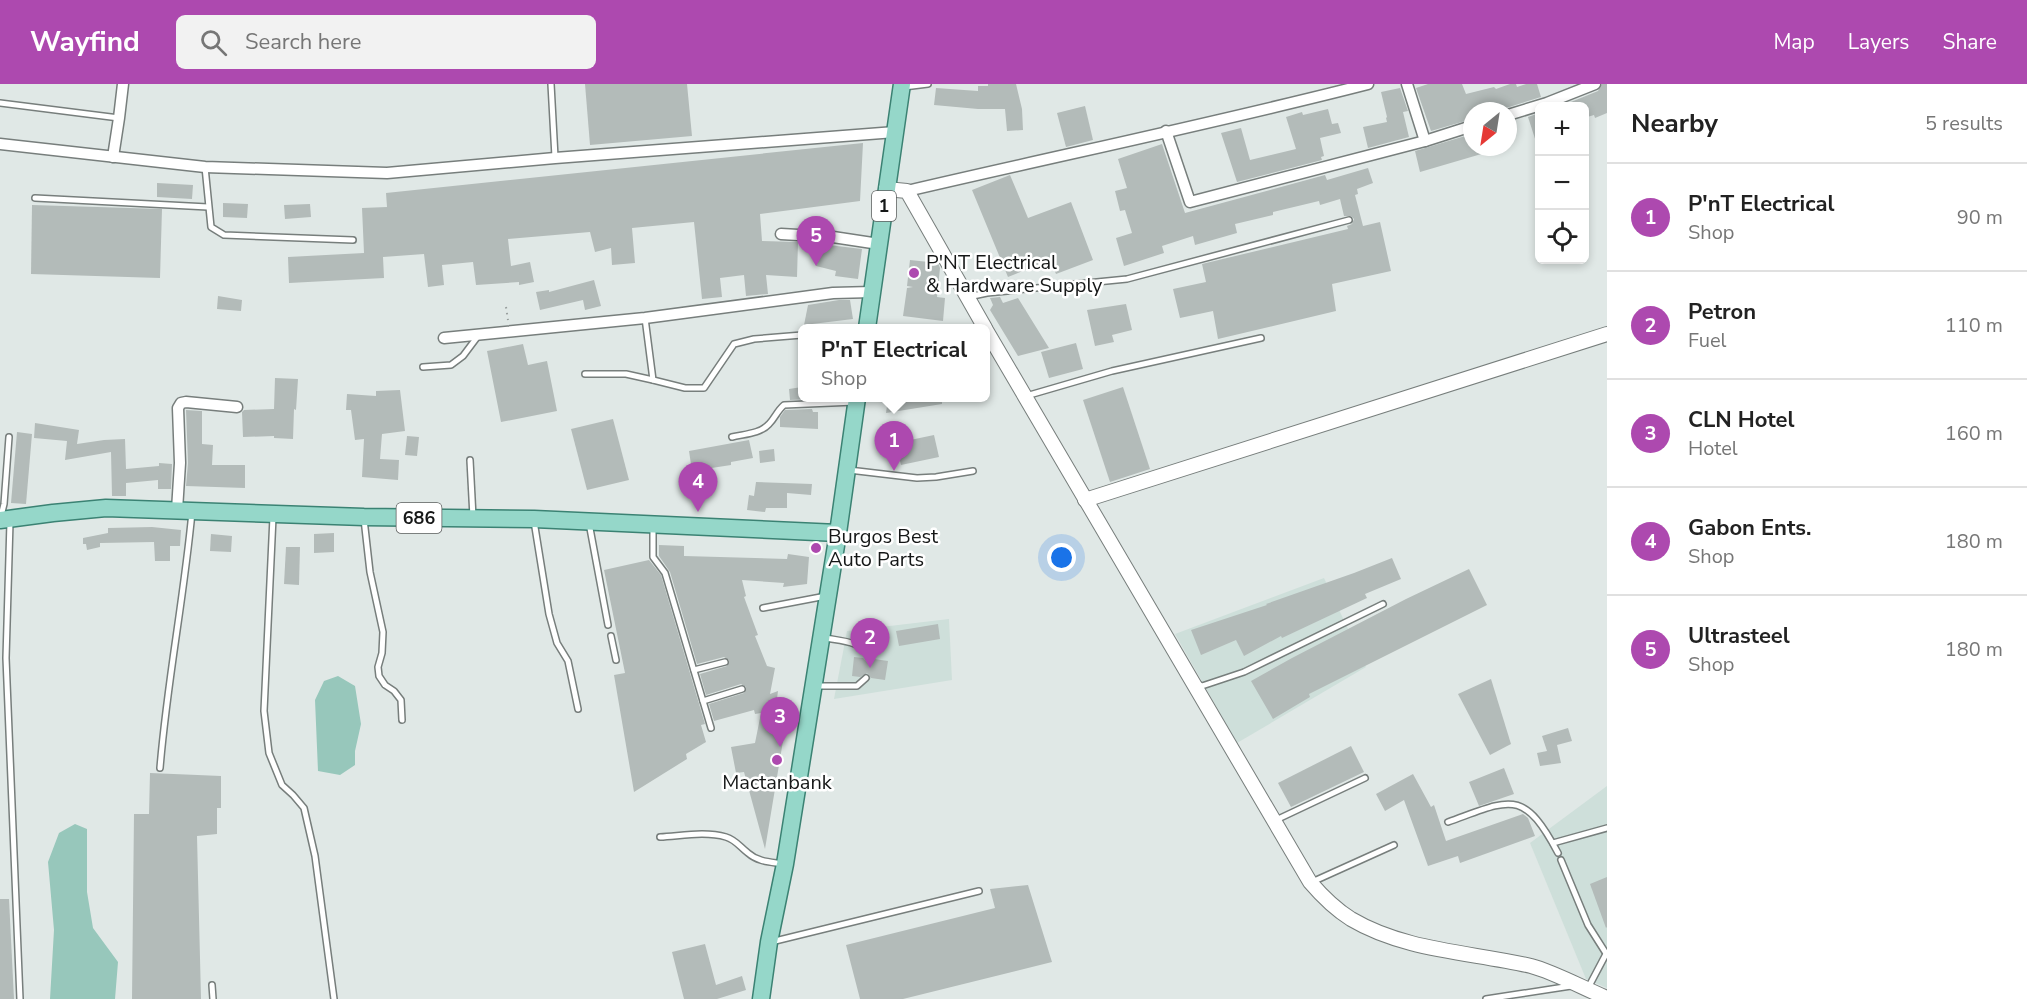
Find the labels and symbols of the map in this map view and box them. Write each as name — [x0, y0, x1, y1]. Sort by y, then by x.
north arrow — [1463, 102, 1517, 156]
road number: 1 — [872, 191, 896, 221]
pin: 5 — [796, 216, 836, 266]
place label: P'NT Electrical & Hardware Supply — [926, 249, 1103, 299]
marker: P'NT Electrical & Hardware Supply — [907, 266, 921, 280]
pin: 1 — [874, 422, 914, 471]
pin: 4 — [678, 462, 718, 512]
road number: 686 — [396, 503, 442, 533]
place label: Burgos Best Auto Parts — [828, 523, 939, 573]
marker: Burgos Best Auto Parts — [809, 541, 823, 555]
your location — [1047, 543, 1076, 572]
pin: 2 — [850, 618, 890, 668]
pin: 3 — [760, 698, 800, 747]
marker: Mactanbank — [770, 753, 784, 767]
place label: Mactanbank — [722, 769, 833, 796]

